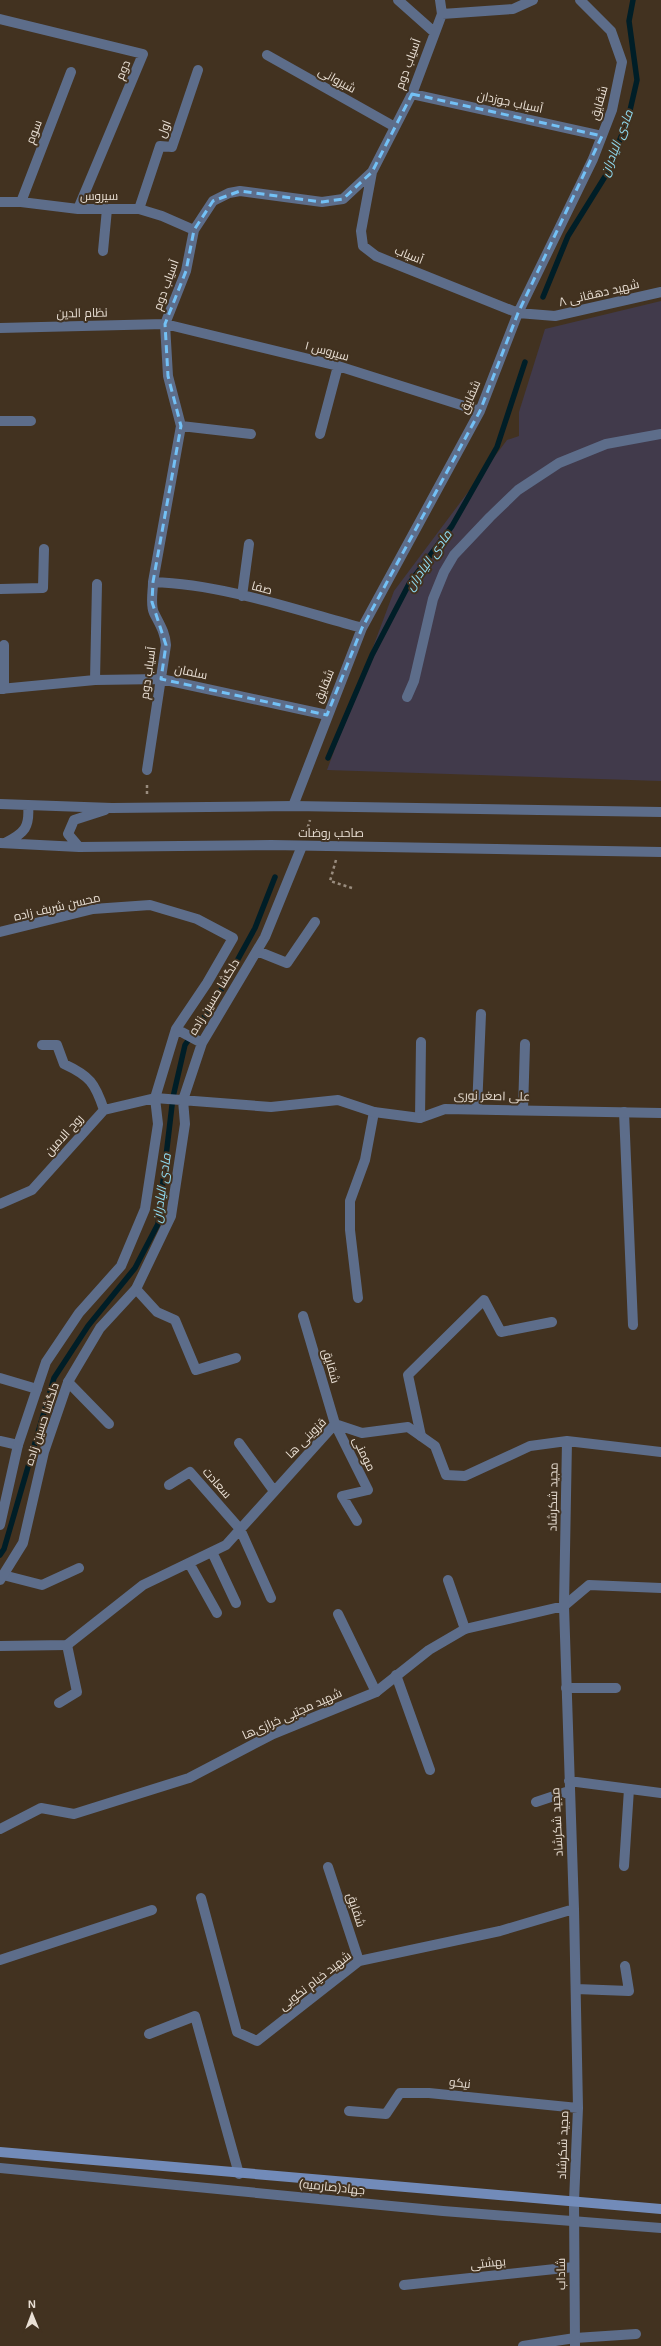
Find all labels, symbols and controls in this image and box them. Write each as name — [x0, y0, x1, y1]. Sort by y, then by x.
street label: آسیاب دوم — [392, 36, 425, 92]
street label: دوم — [113, 58, 134, 82]
street label: شیروانی — [316, 64, 358, 96]
street label: شقایق — [587, 84, 611, 122]
street label: آسیاب جوزدان — [476, 88, 545, 116]
water label: مادی الیادران — [597, 107, 637, 179]
street label: سوم — [23, 118, 46, 146]
street label: اول — [154, 118, 174, 140]
street label: سیروس — [80, 189, 118, 203]
street label: آسیاب — [393, 243, 426, 267]
street label: آسیاب دوم — [150, 257, 183, 313]
street label: شهید دهقانی ۸ — [557, 277, 641, 309]
street label: نظام الدین — [56, 306, 108, 321]
street label: سیروس ۱ — [303, 338, 351, 364]
street label: شقایق — [457, 378, 483, 416]
water label: مادی الیادران — [402, 527, 456, 594]
street label: صفا — [250, 579, 274, 597]
street label: آسیاب دوم — [137, 645, 160, 700]
street label: سلمان — [173, 662, 209, 682]
street label: شقایق — [311, 667, 337, 705]
street label: صاحب روضات — [298, 826, 364, 840]
street label: محسن شریف زاده — [12, 890, 102, 924]
street label: دلگشا حسین زاده — [186, 956, 242, 1038]
street label: علی اصغر نوری — [454, 1088, 530, 1104]
street label: روح الامین — [42, 1112, 87, 1159]
water label: مادی الیادران — [149, 1152, 175, 1224]
street label: شقایق — [319, 1347, 343, 1385]
street label: دلگشا حسین زاده — [22, 1381, 62, 1467]
street label: قزوینی ها — [283, 1415, 329, 1461]
street label: مومنی — [350, 1435, 378, 1473]
street label: مجید شکرشاد — [545, 1462, 561, 1532]
street label: سعادت — [200, 1465, 234, 1501]
street label: شهید مجتبی خرازی‌ها — [240, 1686, 344, 1742]
street label: مجید شکرشاد — [548, 1787, 566, 1857]
street label: شقایق — [344, 1891, 368, 1929]
street label: شهید خیام نکویی — [276, 1948, 354, 2014]
street label: نیکو — [449, 2075, 471, 2091]
street label: مجید شکرشاد — [555, 2110, 571, 2180]
street label: جهاد(صارمیه) — [298, 2177, 366, 2197]
street label: بهشتی — [470, 2254, 506, 2272]
street label: شاداب — [554, 2258, 568, 2290]
north arrow — [12, 2294, 52, 2334]
text: N — [28, 2298, 36, 2310]

